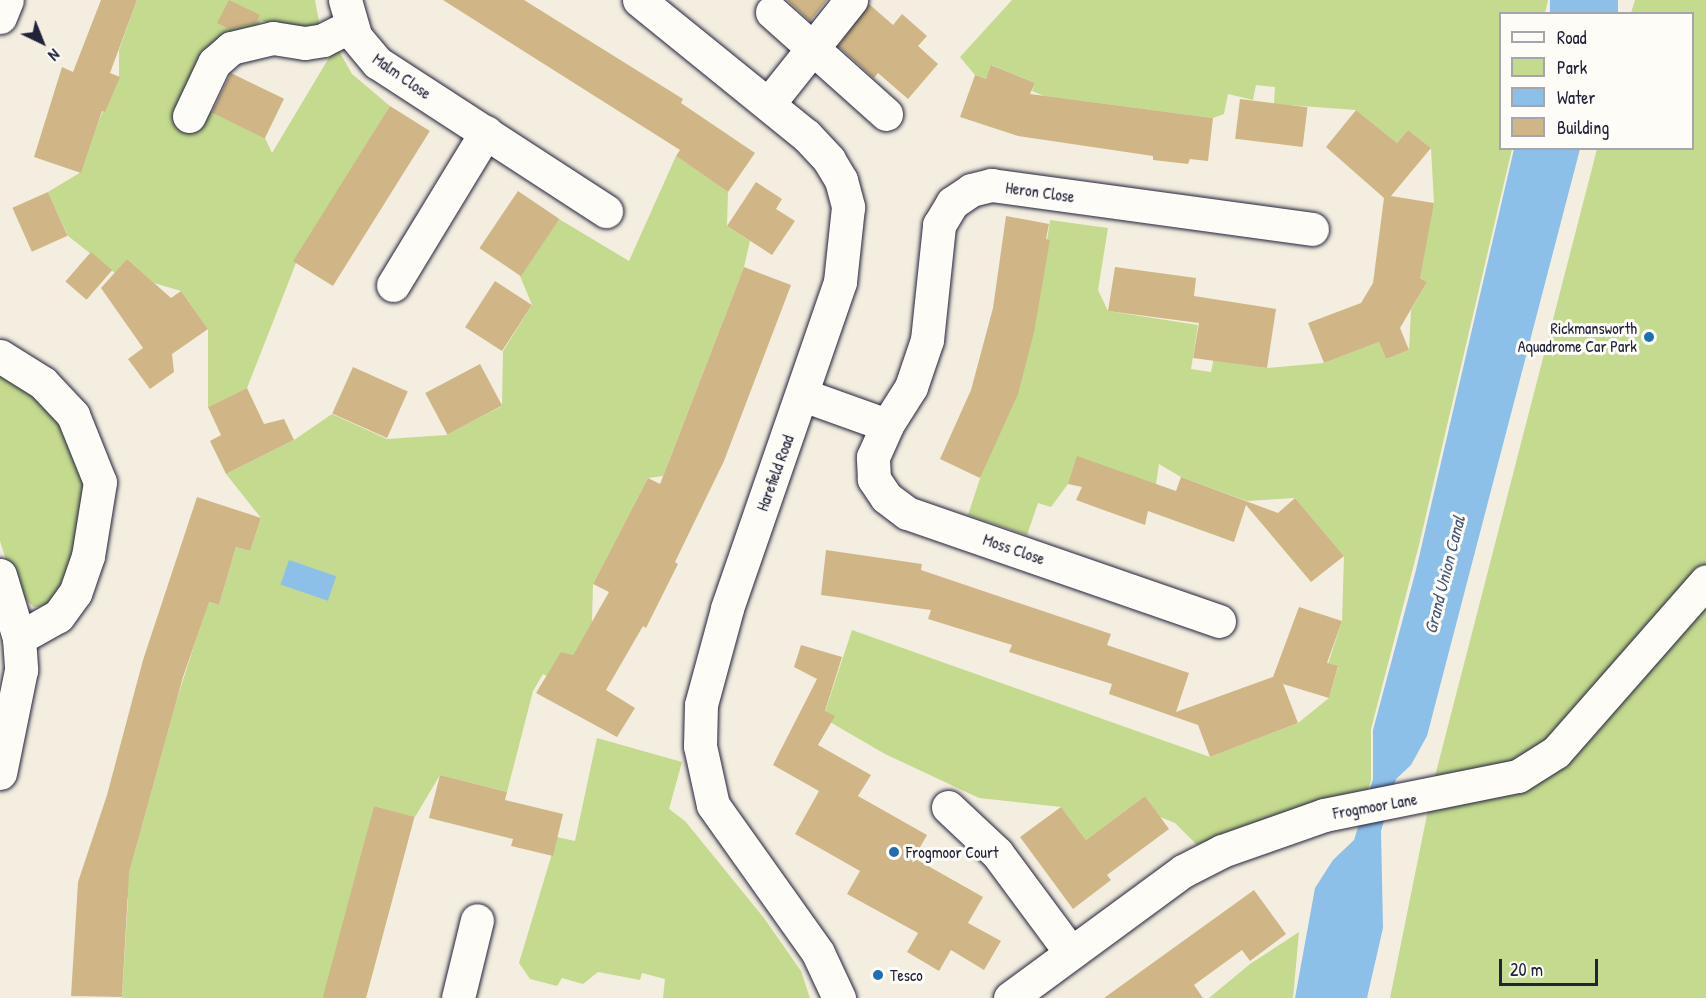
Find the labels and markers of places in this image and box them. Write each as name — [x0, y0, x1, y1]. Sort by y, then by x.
place label: Rickmansworth Aquadrome Car Park — [1518, 318, 1637, 356]
marker: Rickmansworth Aquadrome Car Park — [1642, 330, 1656, 344]
place label: Frogmoor Court — [906, 842, 999, 862]
marker: Frogmoor Court — [887, 845, 901, 859]
place label: Tesco — [890, 965, 923, 985]
marker: Tesco — [871, 968, 885, 982]

